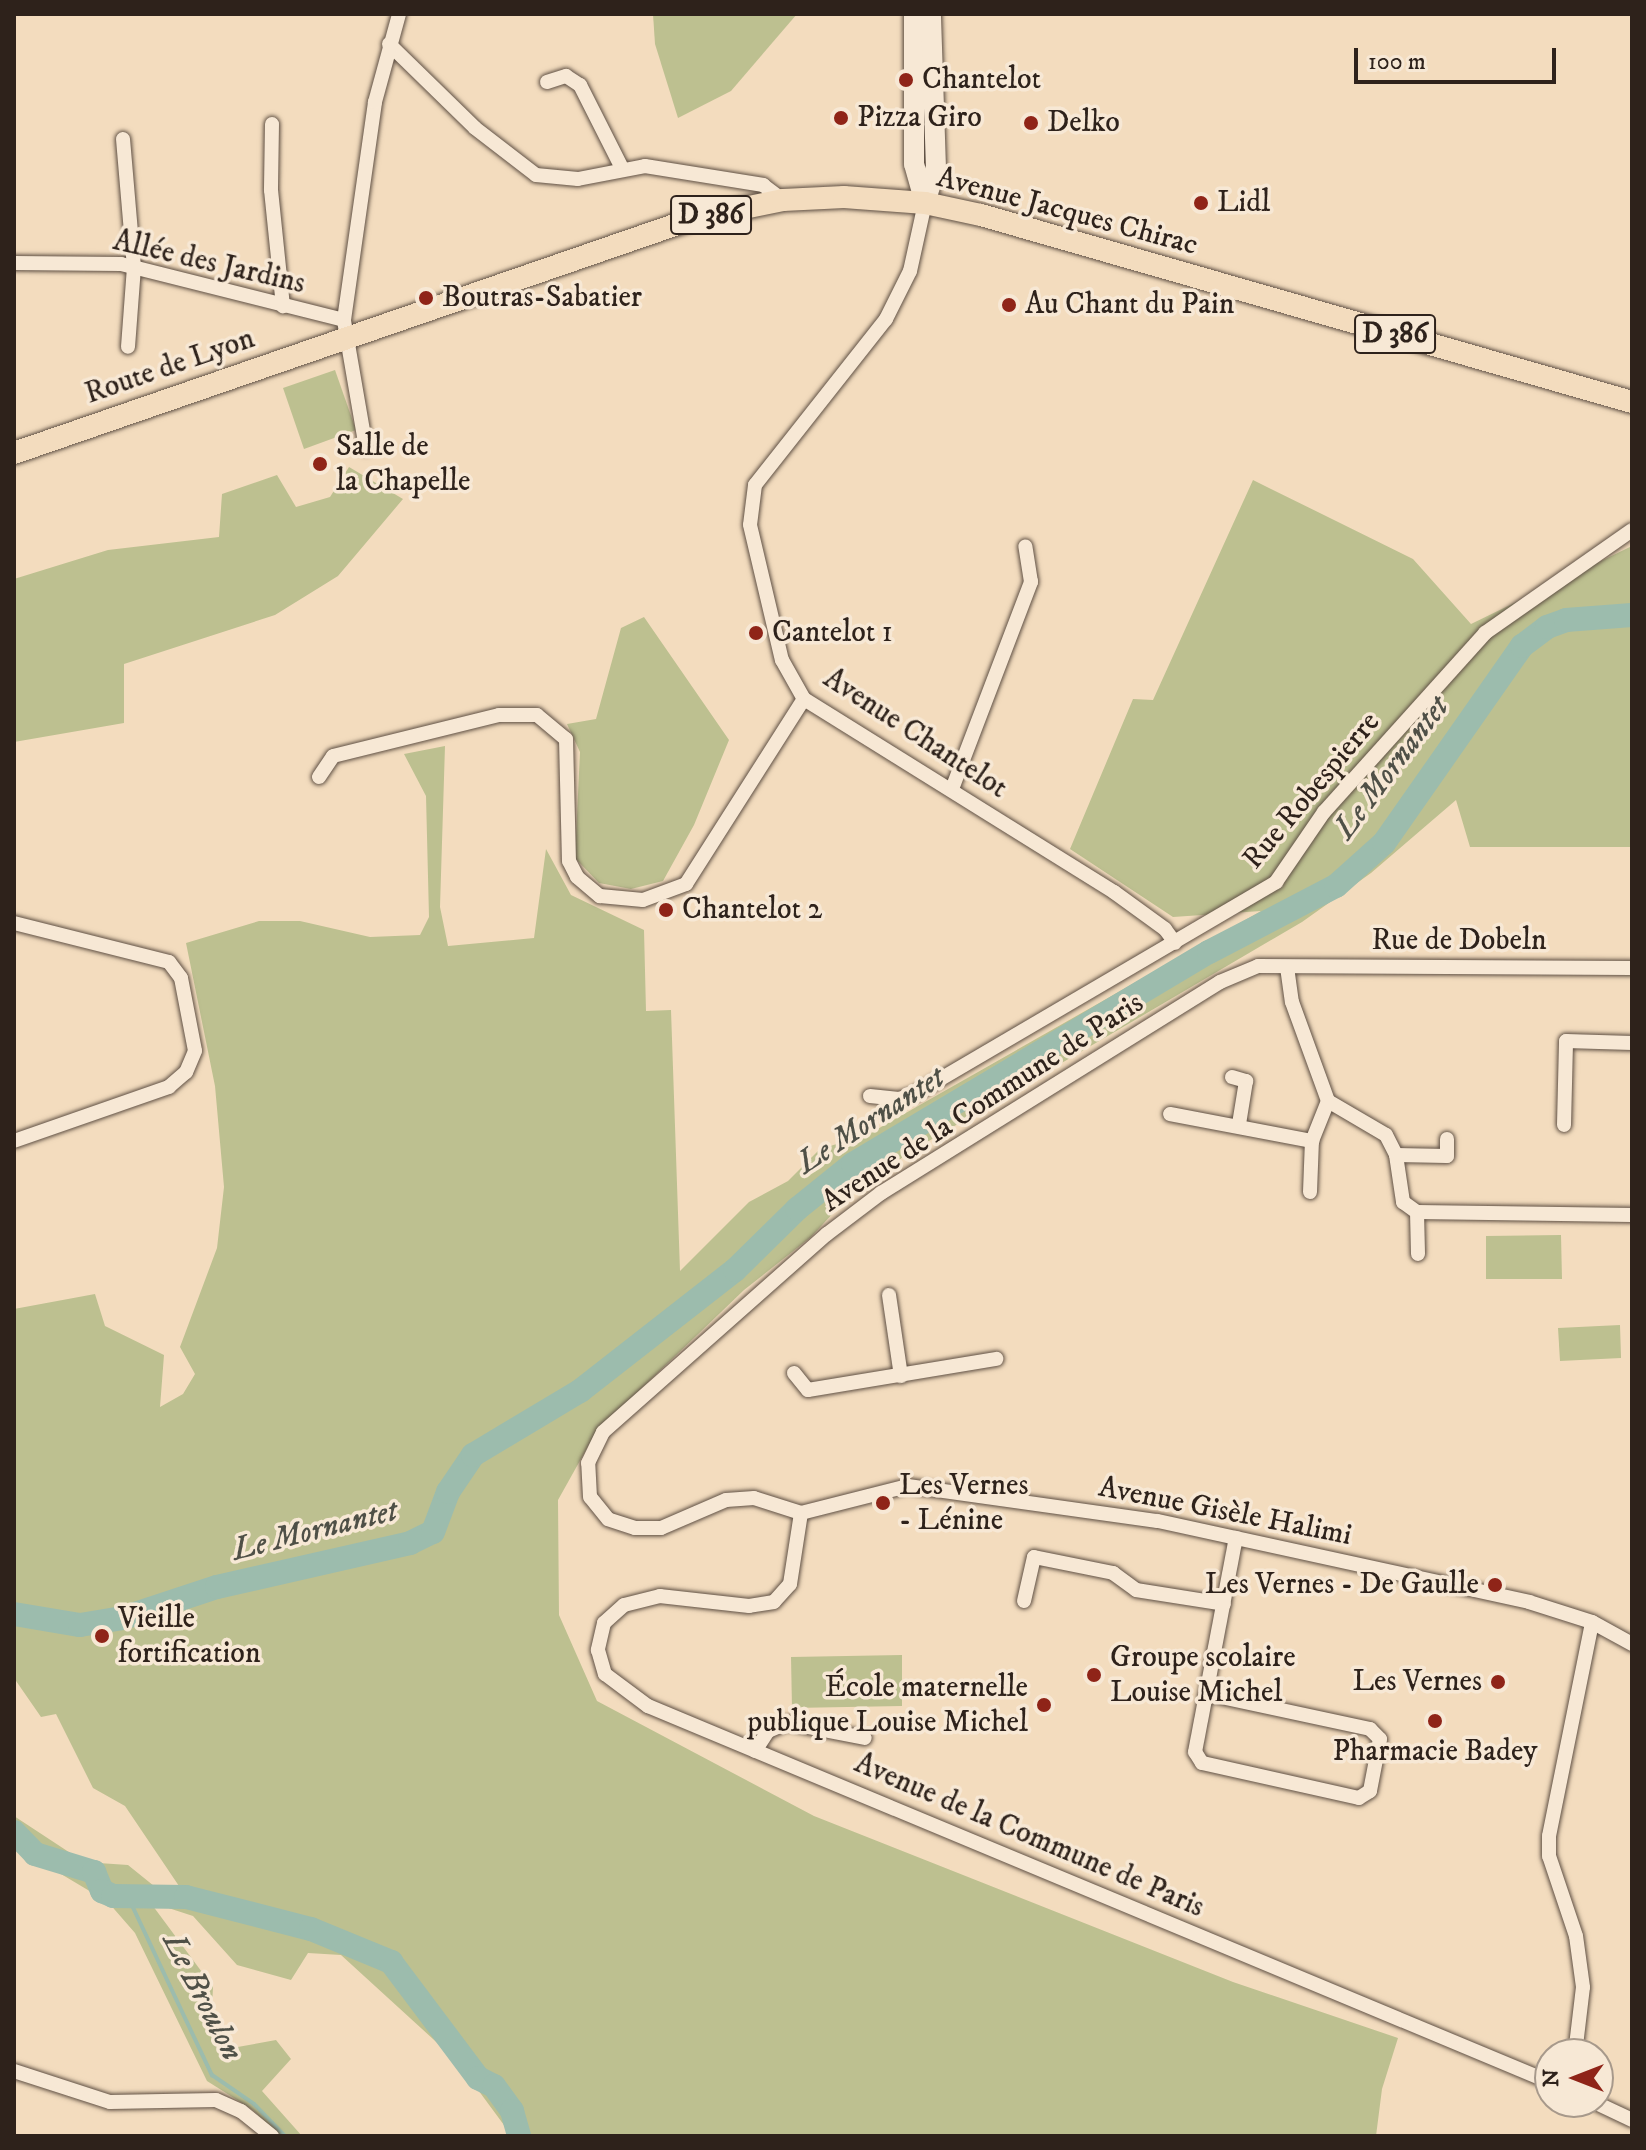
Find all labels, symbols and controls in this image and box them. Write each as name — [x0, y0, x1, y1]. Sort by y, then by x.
scale bar — [1358, 32, 1560, 82]
text: 100 m — [1368, 47, 1426, 77]
place label: Chantelot — [922, 62, 1041, 98]
marker: Chantelot — [897, 71, 915, 89]
place label: Pizza Giro — [857, 100, 982, 136]
place label: Delko — [1047, 105, 1120, 141]
marker: Pizza Giro — [832, 109, 850, 127]
marker: Delko — [1022, 114, 1040, 132]
street label: Avenue Jacques Chirac — [933, 160, 1201, 264]
place label: Lidl — [1217, 185, 1270, 221]
road number: D 386 — [669, 191, 753, 239]
marker: Lidl — [1192, 194, 1210, 212]
street label: Allée des Jardins — [110, 223, 308, 303]
place label: Boutras-Sabatier — [442, 280, 642, 316]
place label: Au Chant du Pain — [1025, 287, 1234, 323]
marker: Boutras-Sabatier — [417, 289, 435, 307]
marker: Au Chant du Pain — [1000, 296, 1018, 314]
road number: D 386 — [1353, 310, 1437, 358]
street label: Route de Lyon — [81, 321, 259, 413]
place label: Salle de la Chapelle — [336, 429, 470, 500]
marker: Salle de la Chapelle — [311, 455, 329, 473]
place label: Cantelot 1 — [772, 615, 893, 651]
marker: Cantelot 1 — [747, 624, 765, 642]
street label: Avenue Chantelot — [816, 661, 1014, 807]
water label: Le Mornantet — [1326, 689, 1458, 847]
street label: Rue Robespierre — [1236, 705, 1388, 877]
place label: Chantelot 2 — [682, 892, 822, 928]
marker: Chantelot 2 — [657, 901, 675, 919]
street label: Rue de Dobeln — [1371, 923, 1547, 959]
street label: Avenue de la Commune de Paris — [815, 985, 1151, 1221]
water label: Le Mornantet — [790, 1059, 952, 1183]
place label: Les Vernes - Lénine — [899, 1468, 1028, 1538]
street label: Avenue Gisèle Halimi — [1096, 1470, 1354, 1554]
water label: Le Mornantet — [229, 1492, 401, 1570]
marker: Les Vernes - Lénine — [874, 1494, 892, 1512]
place label: Les Vernes - De Gaulle — [1205, 1567, 1479, 1603]
marker: Les Vernes - De Gaulle — [1486, 1576, 1504, 1594]
place label: Vieille fortification — [118, 1601, 261, 1672]
marker: Vieille fortification — [93, 1627, 111, 1645]
place label: Groupe scolaire Louise Michel — [1110, 1640, 1296, 1710]
place label: Les Vernes — [1353, 1664, 1482, 1700]
marker: Groupe scolaire Louise Michel — [1085, 1666, 1103, 1684]
place label: École maternelle publique Louise Michel — [747, 1670, 1028, 1740]
marker: Les Vernes — [1489, 1673, 1507, 1691]
marker: École maternelle publique Louise Michel — [1035, 1696, 1053, 1714]
marker: Pharmacie Badey — [1426, 1712, 1444, 1730]
place label: Pharmacie Badey — [1332, 1734, 1538, 1770]
street label: Avenue de la Commune de Paris — [849, 1746, 1209, 1926]
water label: Le Broulon — [153, 1927, 251, 2067]
north arrow — [1534, 2038, 1614, 2118]
text: N — [1538, 2069, 1565, 2087]

